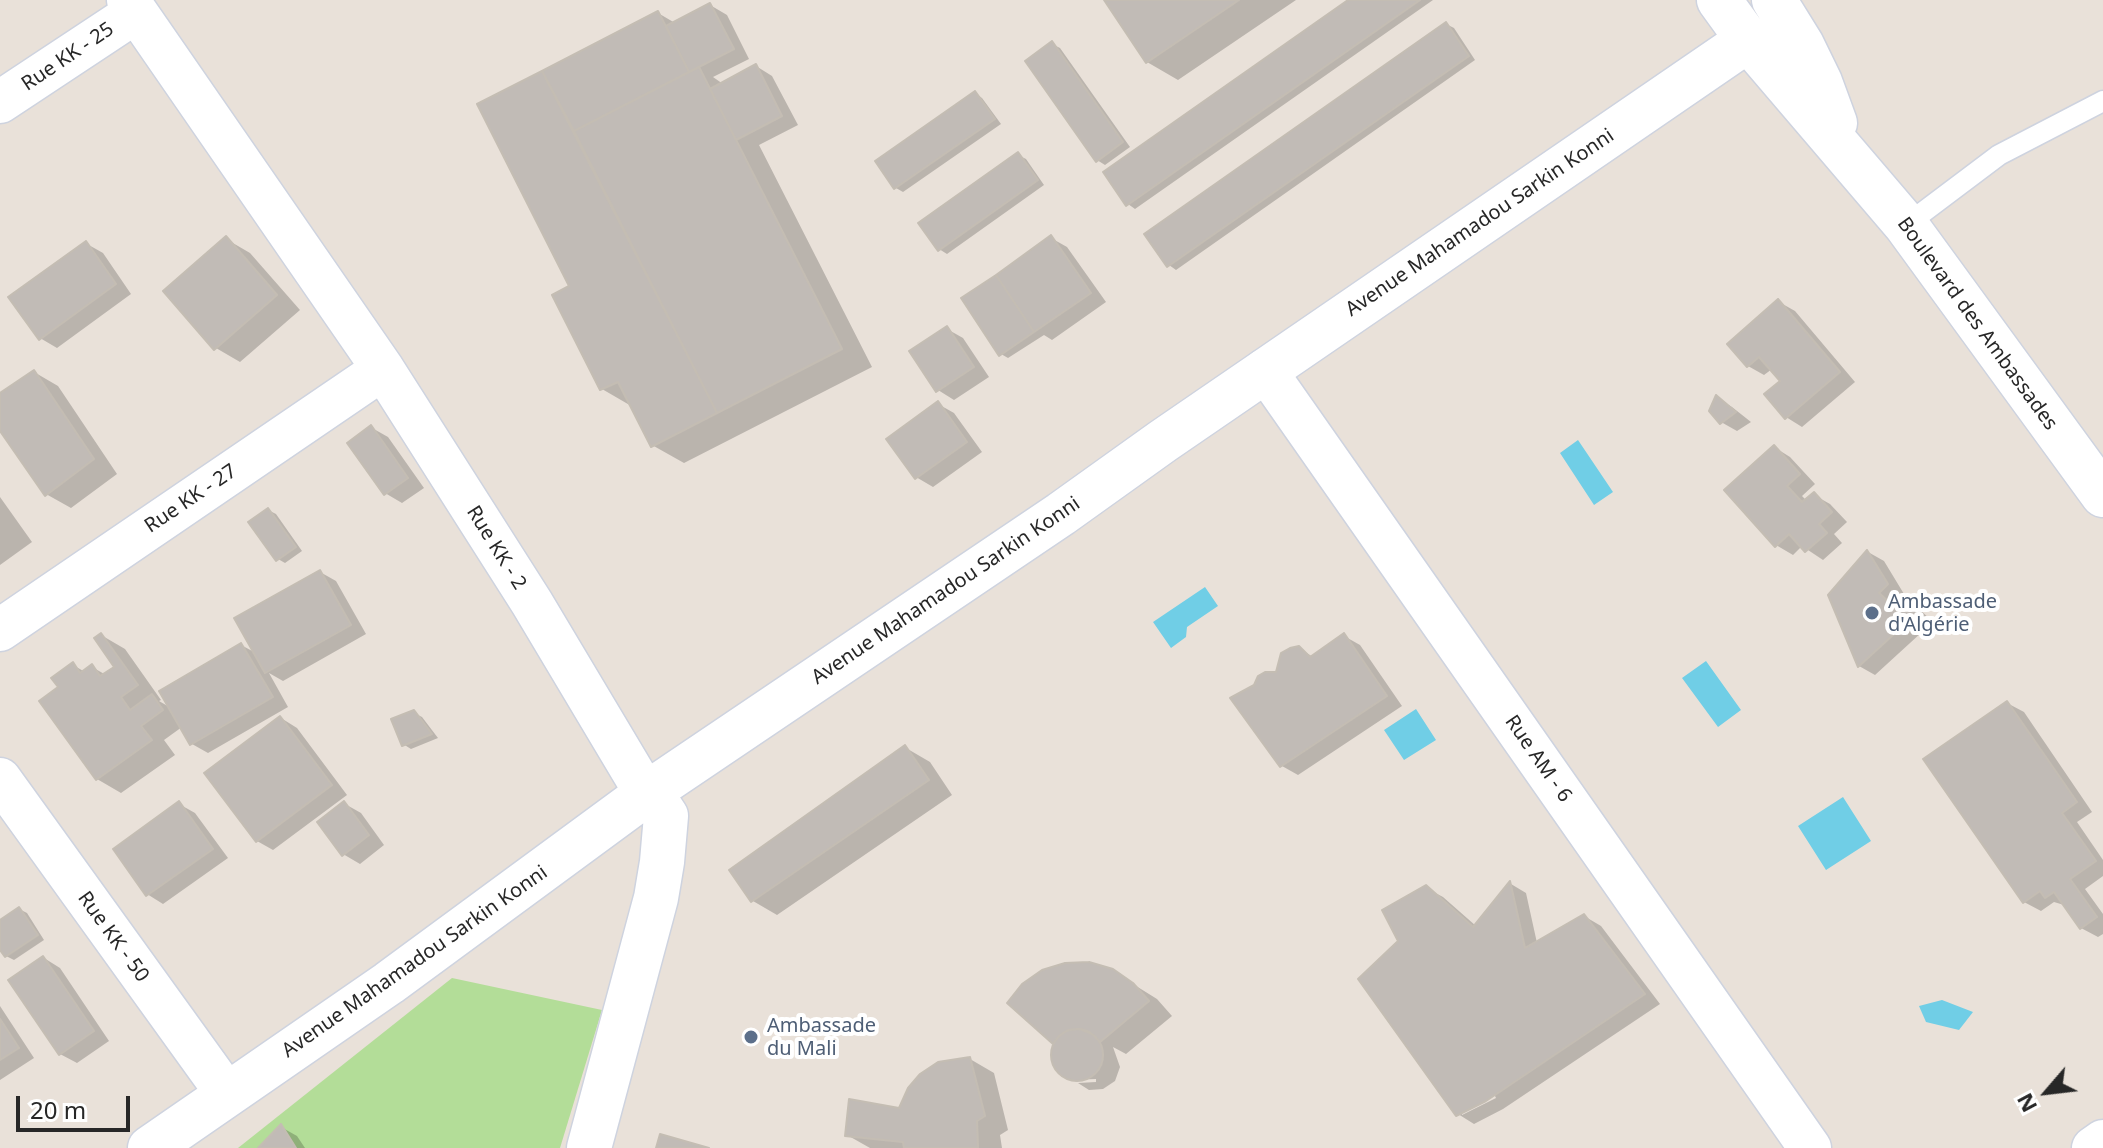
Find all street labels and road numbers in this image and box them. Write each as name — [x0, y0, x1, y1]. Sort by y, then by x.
street label: Rue KK - 25 — [17, 17, 119, 97]
street label: Avenue Mahamadou Sarkin Konni — [1341, 124, 1619, 322]
street label: Boulevard des Ambassades — [1892, 213, 2062, 435]
street label: Rue KK - 27 — [140, 459, 242, 539]
street label: Avenue Mahamadou Sarkin Konni — [807, 492, 1085, 690]
street label: Rue KK - 2 — [461, 502, 531, 594]
street label: Rue AM - 6 — [1499, 711, 1577, 807]
street label: Avenue Mahamadou Sarkin Konni — [278, 861, 552, 1063]
street label: Rue KK - 50 — [72, 887, 154, 987]

